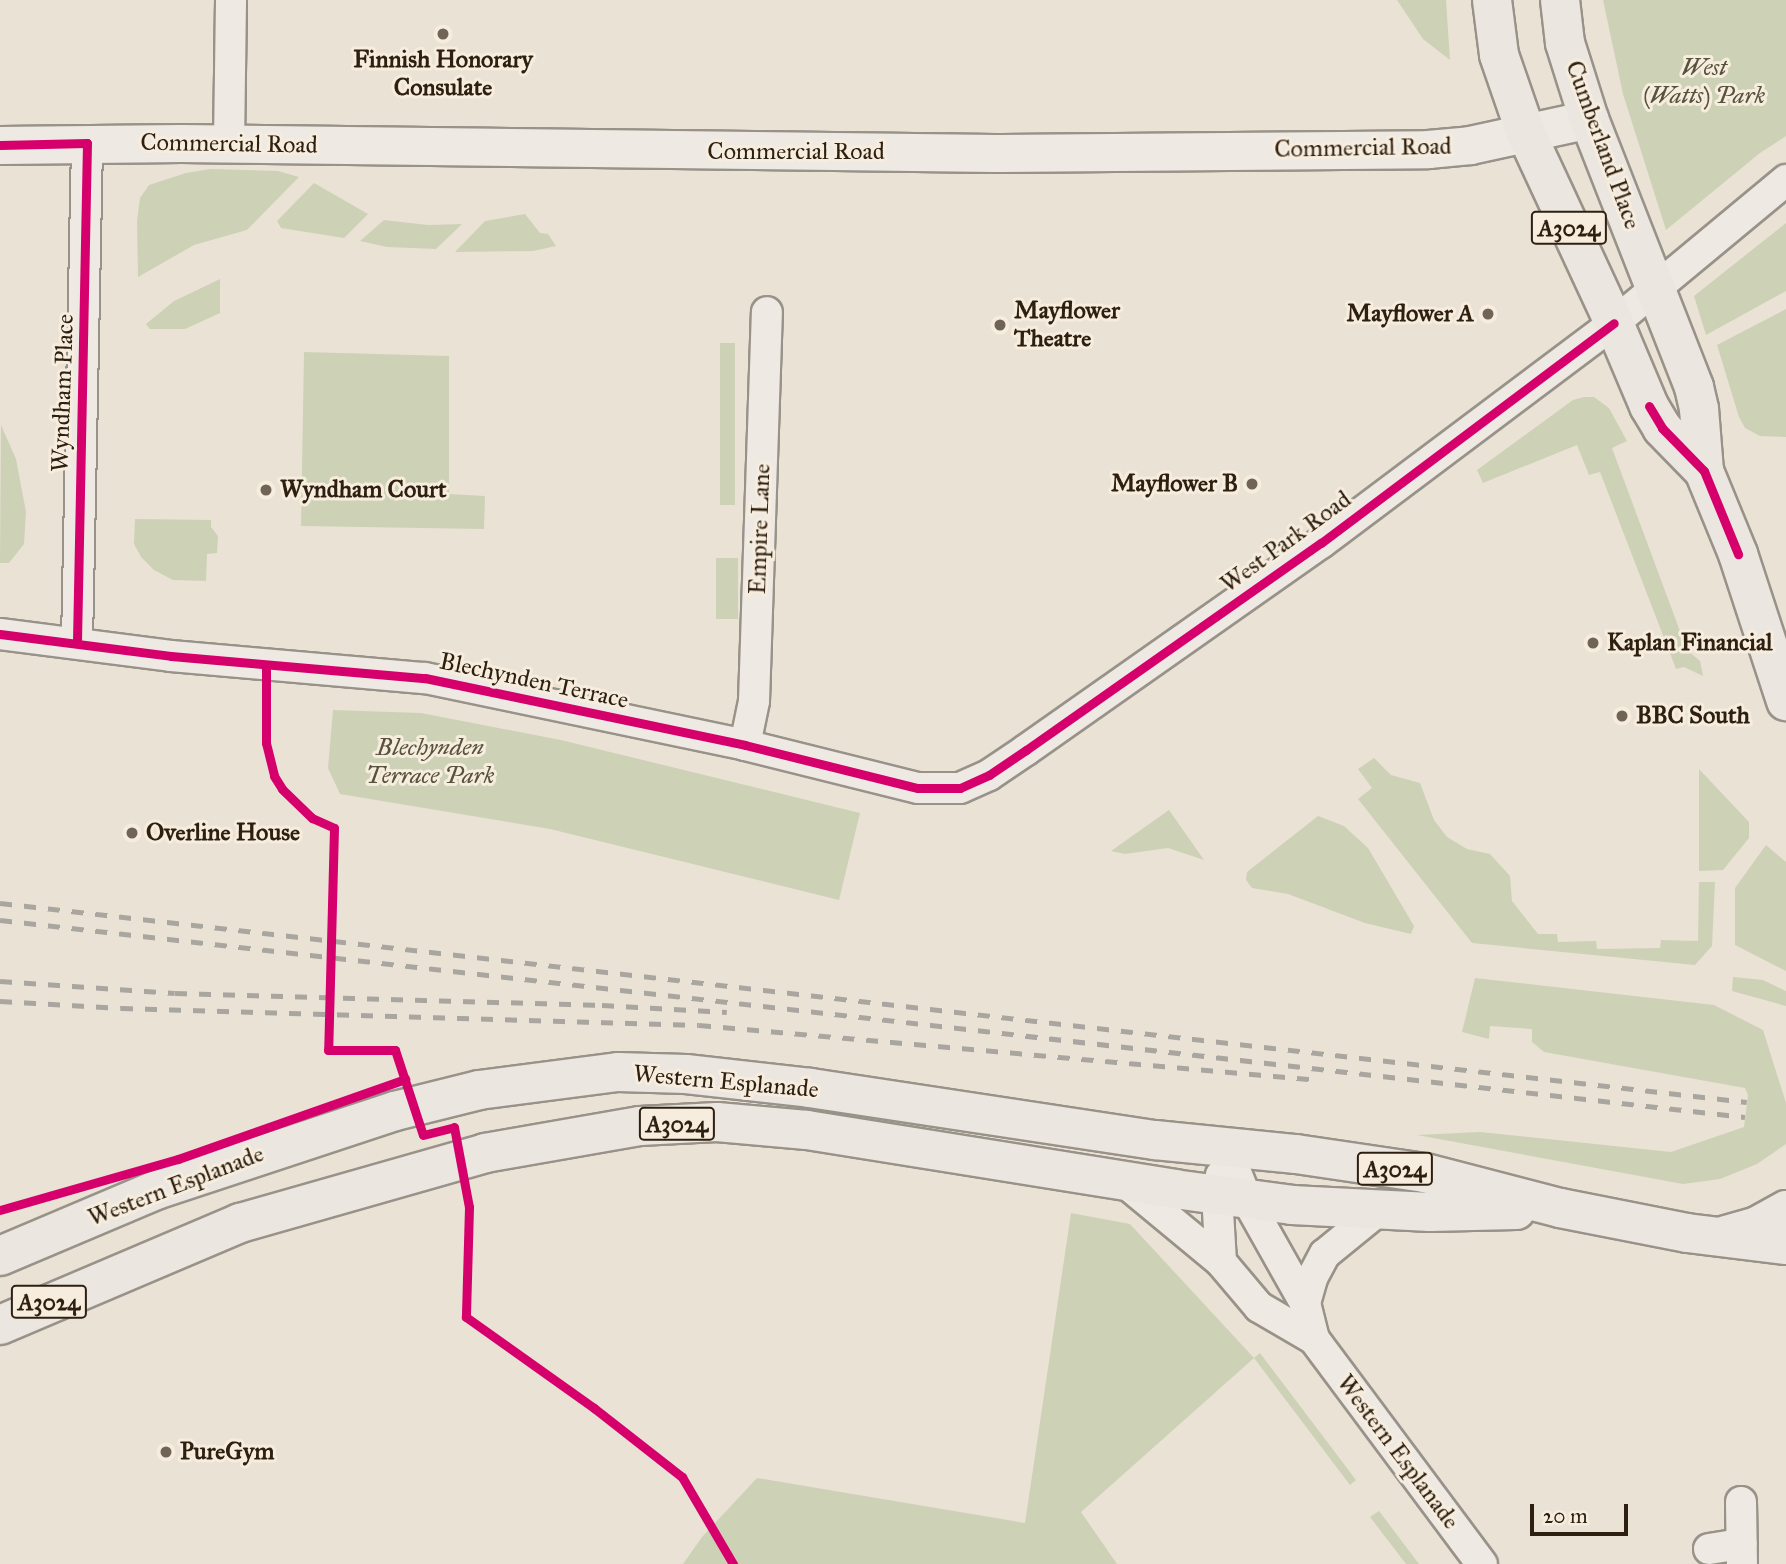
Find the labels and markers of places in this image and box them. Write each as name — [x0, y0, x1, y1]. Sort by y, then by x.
marker: Finnish Honorary Consulate — [435, 26, 451, 42]
place label: Finnish Honorary Consulate — [353, 46, 533, 102]
place label: Mayflower Theatre — [1014, 297, 1120, 353]
place label: Mayflower A — [1347, 300, 1474, 328]
marker: Mayflower A — [1480, 306, 1496, 322]
marker: Mayflower Theatre — [992, 317, 1008, 333]
place label: Mayflower B — [1111, 470, 1238, 498]
place label: Wyndham Court — [280, 476, 446, 504]
marker: Mayflower B — [1244, 476, 1260, 492]
marker: Wyndham Court — [258, 482, 274, 498]
place label: Kaplan Financial — [1607, 629, 1773, 657]
marker: Kaplan Financial — [1585, 635, 1601, 651]
place label: BBC South — [1636, 702, 1750, 730]
marker: BBC South — [1614, 708, 1630, 724]
place label: Overline House — [146, 819, 300, 847]
marker: Overline House — [124, 825, 140, 841]
place label: PureGym — [180, 1438, 274, 1466]
marker: PureGym — [158, 1444, 174, 1460]

